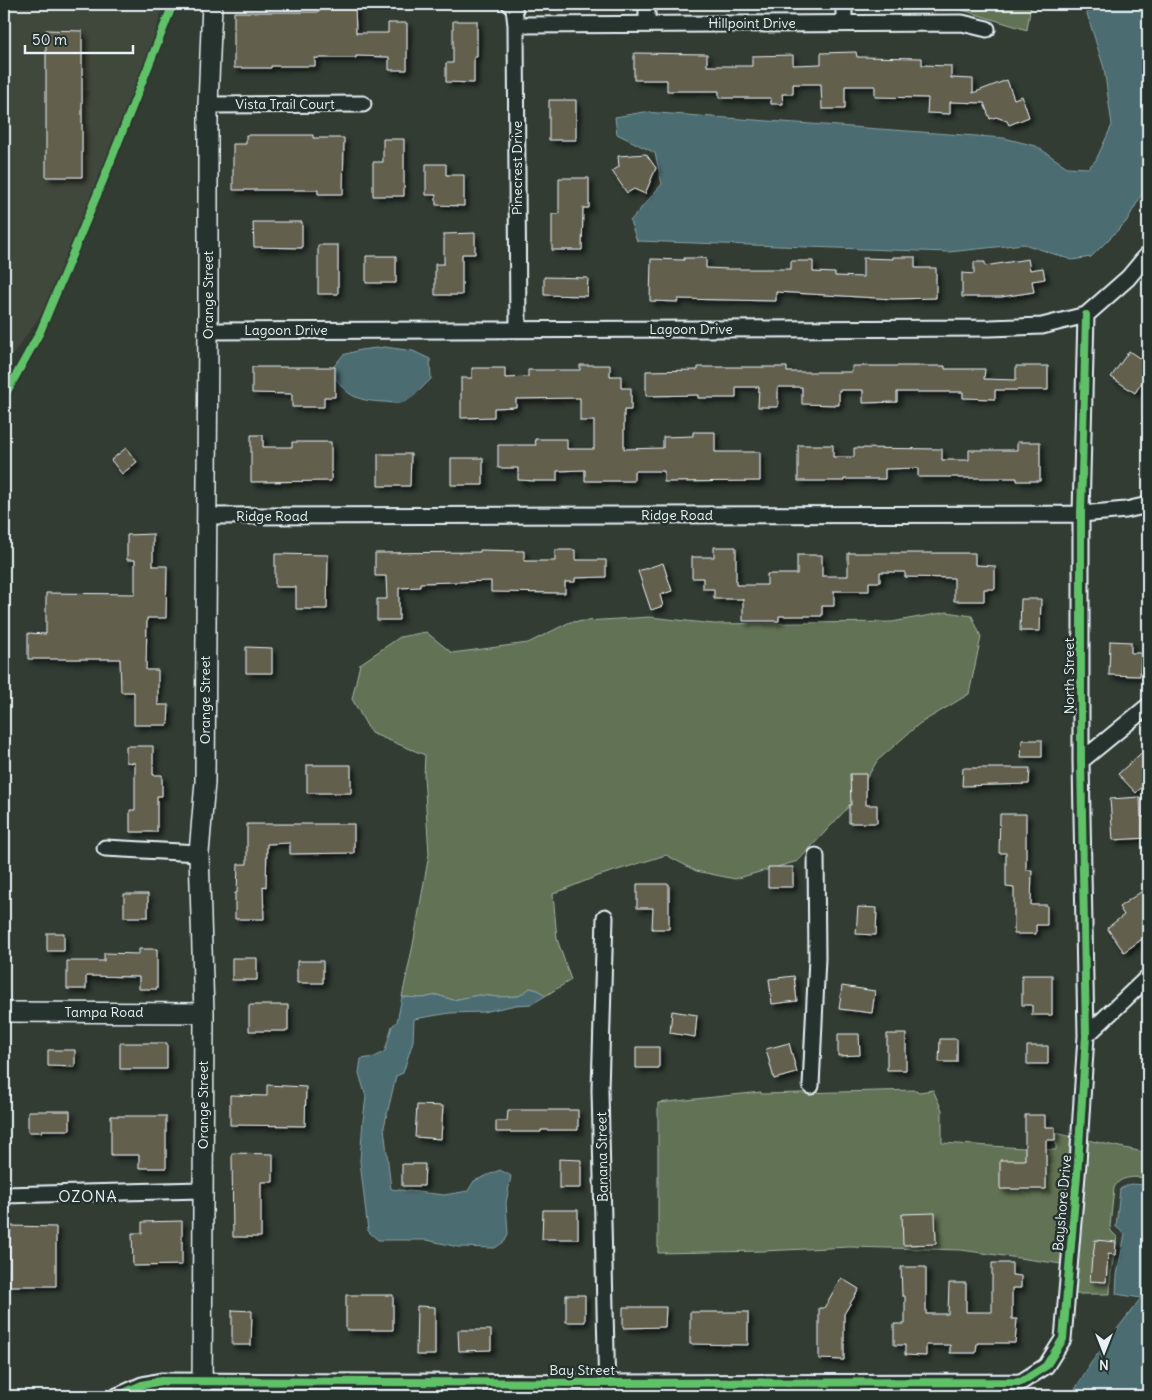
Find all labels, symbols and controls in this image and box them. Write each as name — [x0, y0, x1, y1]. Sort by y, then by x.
street label: Hillpoint Drive — [708, 14, 796, 32]
scale bar — [25, 22, 132, 54]
text: 50 m — [32, 30, 67, 49]
street label: Vista Trail Court — [235, 95, 335, 113]
street label: Pinecrest Drive — [508, 121, 526, 215]
street label: Orange Street — [199, 250, 217, 339]
street label: Lagoon Drive — [649, 320, 733, 338]
street label: Lagoon Drive — [244, 321, 328, 339]
street label: Ridge Road — [641, 506, 713, 524]
street label: Ridge Road — [236, 507, 308, 525]
street label: North Street — [1060, 637, 1078, 714]
street label: Orange Street — [196, 655, 214, 744]
street label: Tampa Road — [65, 1003, 143, 1021]
street label: Orange Street — [194, 1060, 212, 1149]
street label: Banana Street — [592, 1112, 612, 1202]
street label: Bayshore Drive — [1049, 1154, 1075, 1252]
district label: OZONA — [58, 1186, 118, 1206]
north arrow — [1080, 1328, 1130, 1378]
text: N — [1099, 1356, 1109, 1374]
street label: Bay Street — [549, 1361, 615, 1379]

